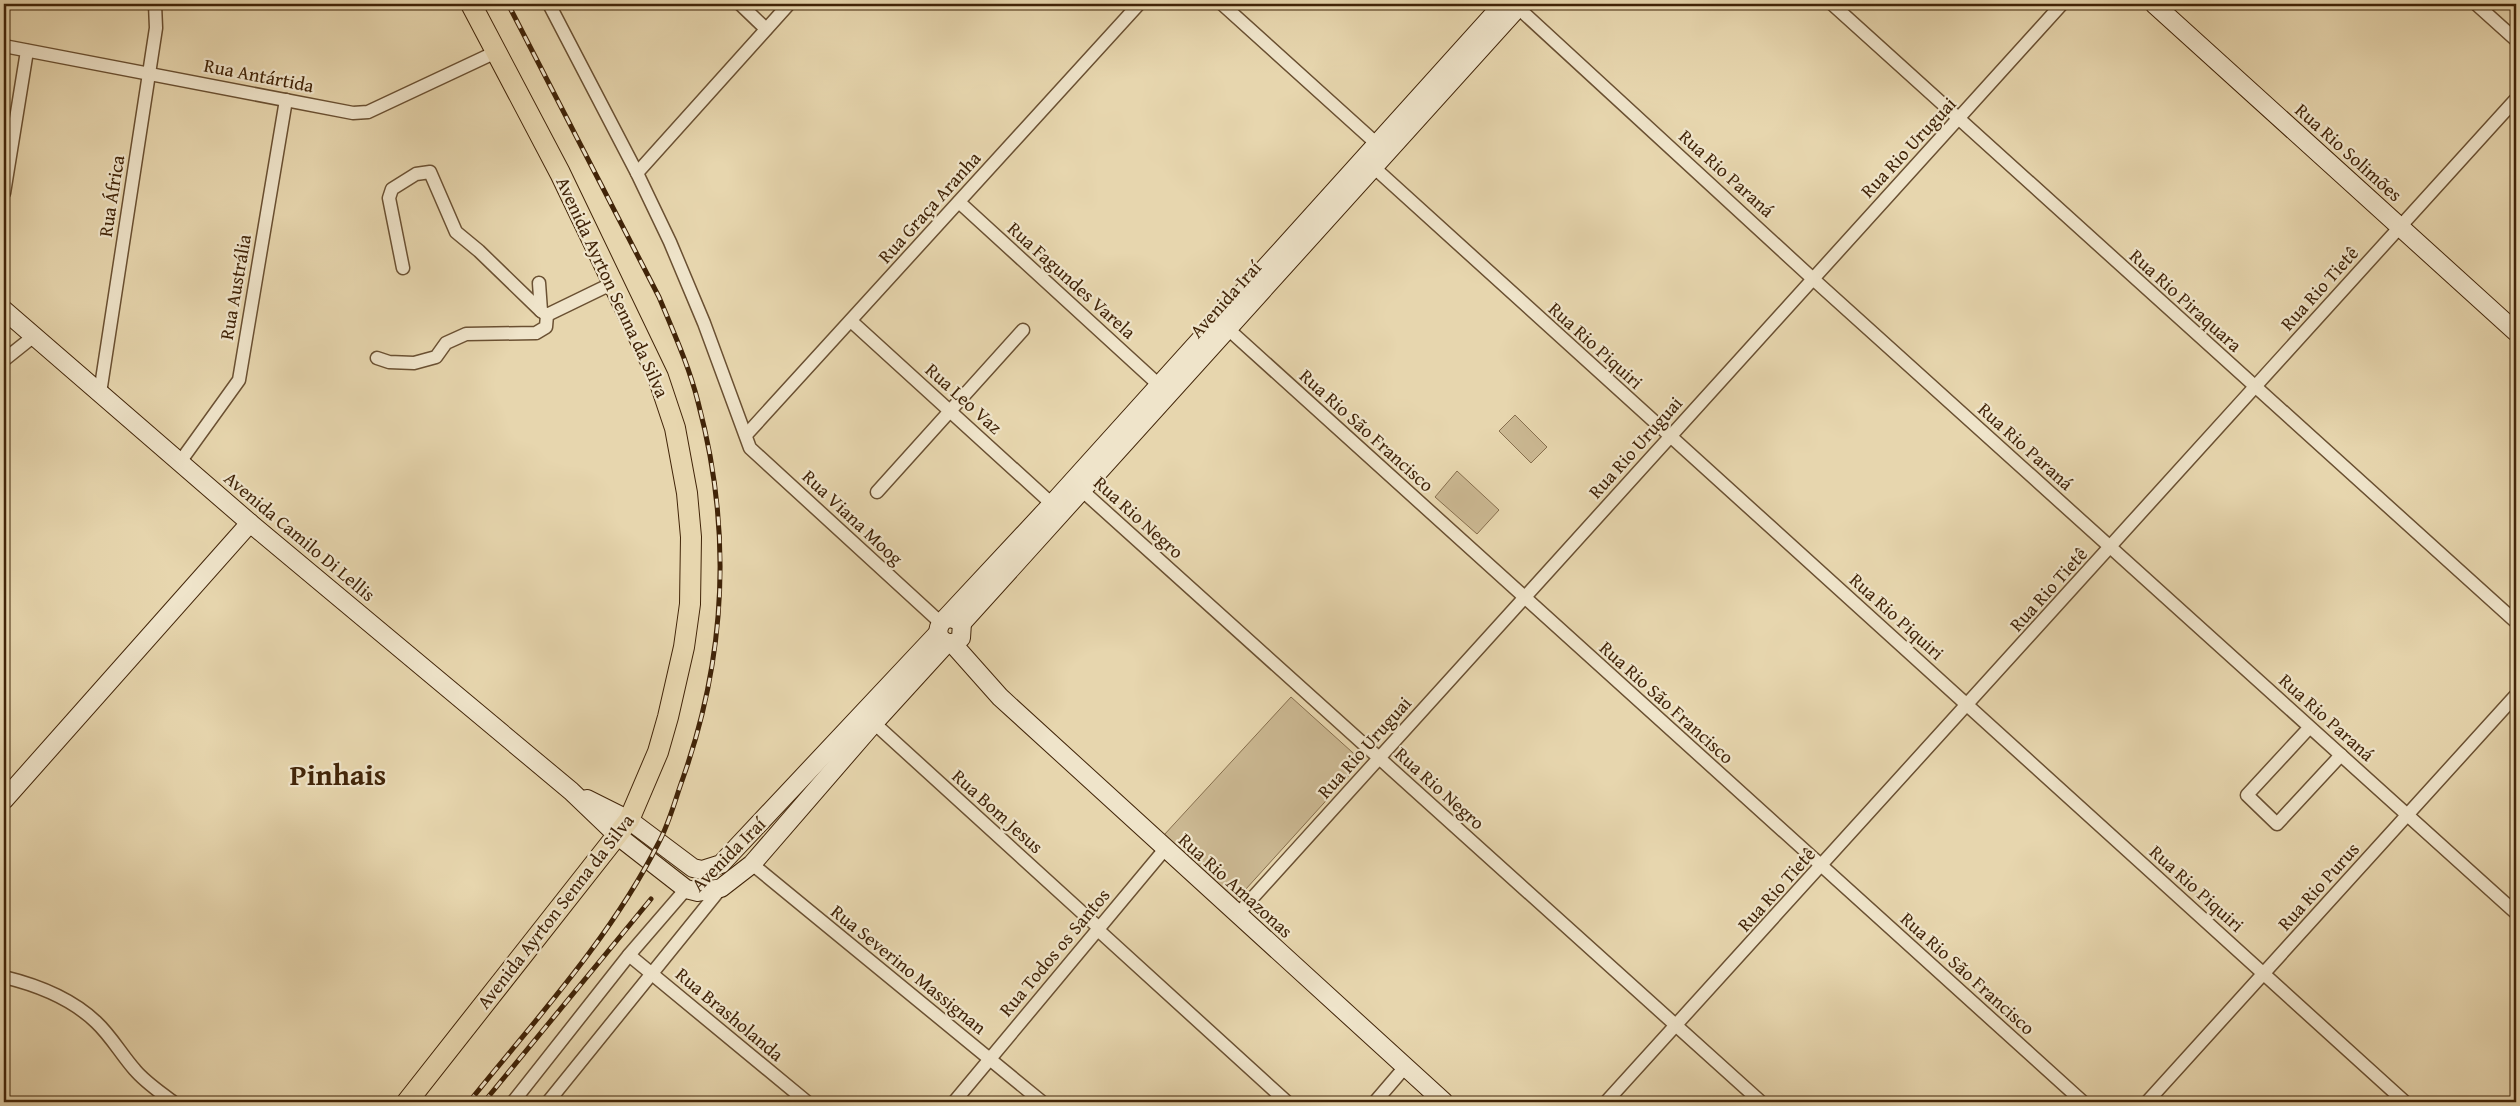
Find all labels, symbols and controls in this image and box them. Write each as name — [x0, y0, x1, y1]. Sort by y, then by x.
street label: Rua Antártida — [202, 51, 316, 99]
street label: Rua Rio Uruguai — [1854, 90, 1962, 204]
street label: Rua Rio Solimões — [2289, 96, 2409, 208]
street label: Rua Rio Paraná — [1673, 122, 1781, 224]
street label: Rua Graça Aranha — [871, 145, 987, 269]
street label: Rua África — [91, 153, 131, 239]
street label: Avenida Ayrton Senna da Silva — [549, 172, 677, 402]
street label: Rua Fagundes Varela — [1002, 215, 1142, 345]
street label: Rua Austrália — [212, 232, 258, 342]
street label: Rua Rio Tietê — [2273, 240, 2365, 336]
street label: Rua Rio Piraquara — [2124, 242, 2248, 358]
street label: Avenida Iraí — [1183, 254, 1268, 344]
street label: Rua Rio Piquiri — [1542, 295, 1650, 395]
street label: Rua Leo Vaz — [919, 356, 1009, 440]
street label: Rua Rio São Francisco — [1293, 362, 1441, 498]
street label: Rua Rio Uruguai — [1581, 390, 1689, 504]
street label: Rua Rio Paraná — [1972, 395, 2080, 497]
street label: Rua Viana Moog — [796, 463, 910, 572]
street label: Avenida Camilo Di Lellis — [218, 464, 382, 608]
street label: Rua Rio Negro — [1088, 469, 1190, 565]
street label: Rua Rio Tietê — [2002, 541, 2094, 637]
street label: Rua Rio Piquiri — [1843, 566, 1951, 666]
street label: Rua Rio São Francisco — [1593, 634, 1741, 770]
street label: Rua Rio Paraná — [2273, 666, 2381, 768]
street label: Rua Rio Uruguai — [1310, 690, 1418, 804]
street label: Rua Rio Negro — [1389, 740, 1491, 836]
district label: Pinhais — [290, 753, 386, 796]
street label: Rua Bom Jesus — [946, 762, 1050, 860]
street label: Avenida Ayrton Senna da Silva — [470, 807, 640, 1015]
street label: Avenida Iraí — [684, 810, 772, 898]
street label: Rua Rio Amazonas — [1172, 826, 1300, 944]
street label: Rua Rio Purus — [2271, 836, 2365, 936]
street label: Rua Rio Piquiri — [2143, 838, 2251, 938]
street label: Rua Rio Tietê — [1730, 841, 1822, 937]
street label: Rua Todos os Santos — [992, 882, 1116, 1022]
street label: Rua Severino Massignan — [825, 897, 993, 1041]
street label: Rua Rio São Francisco — [1894, 905, 2042, 1041]
street label: Rua Brasholanda — [670, 960, 790, 1068]

